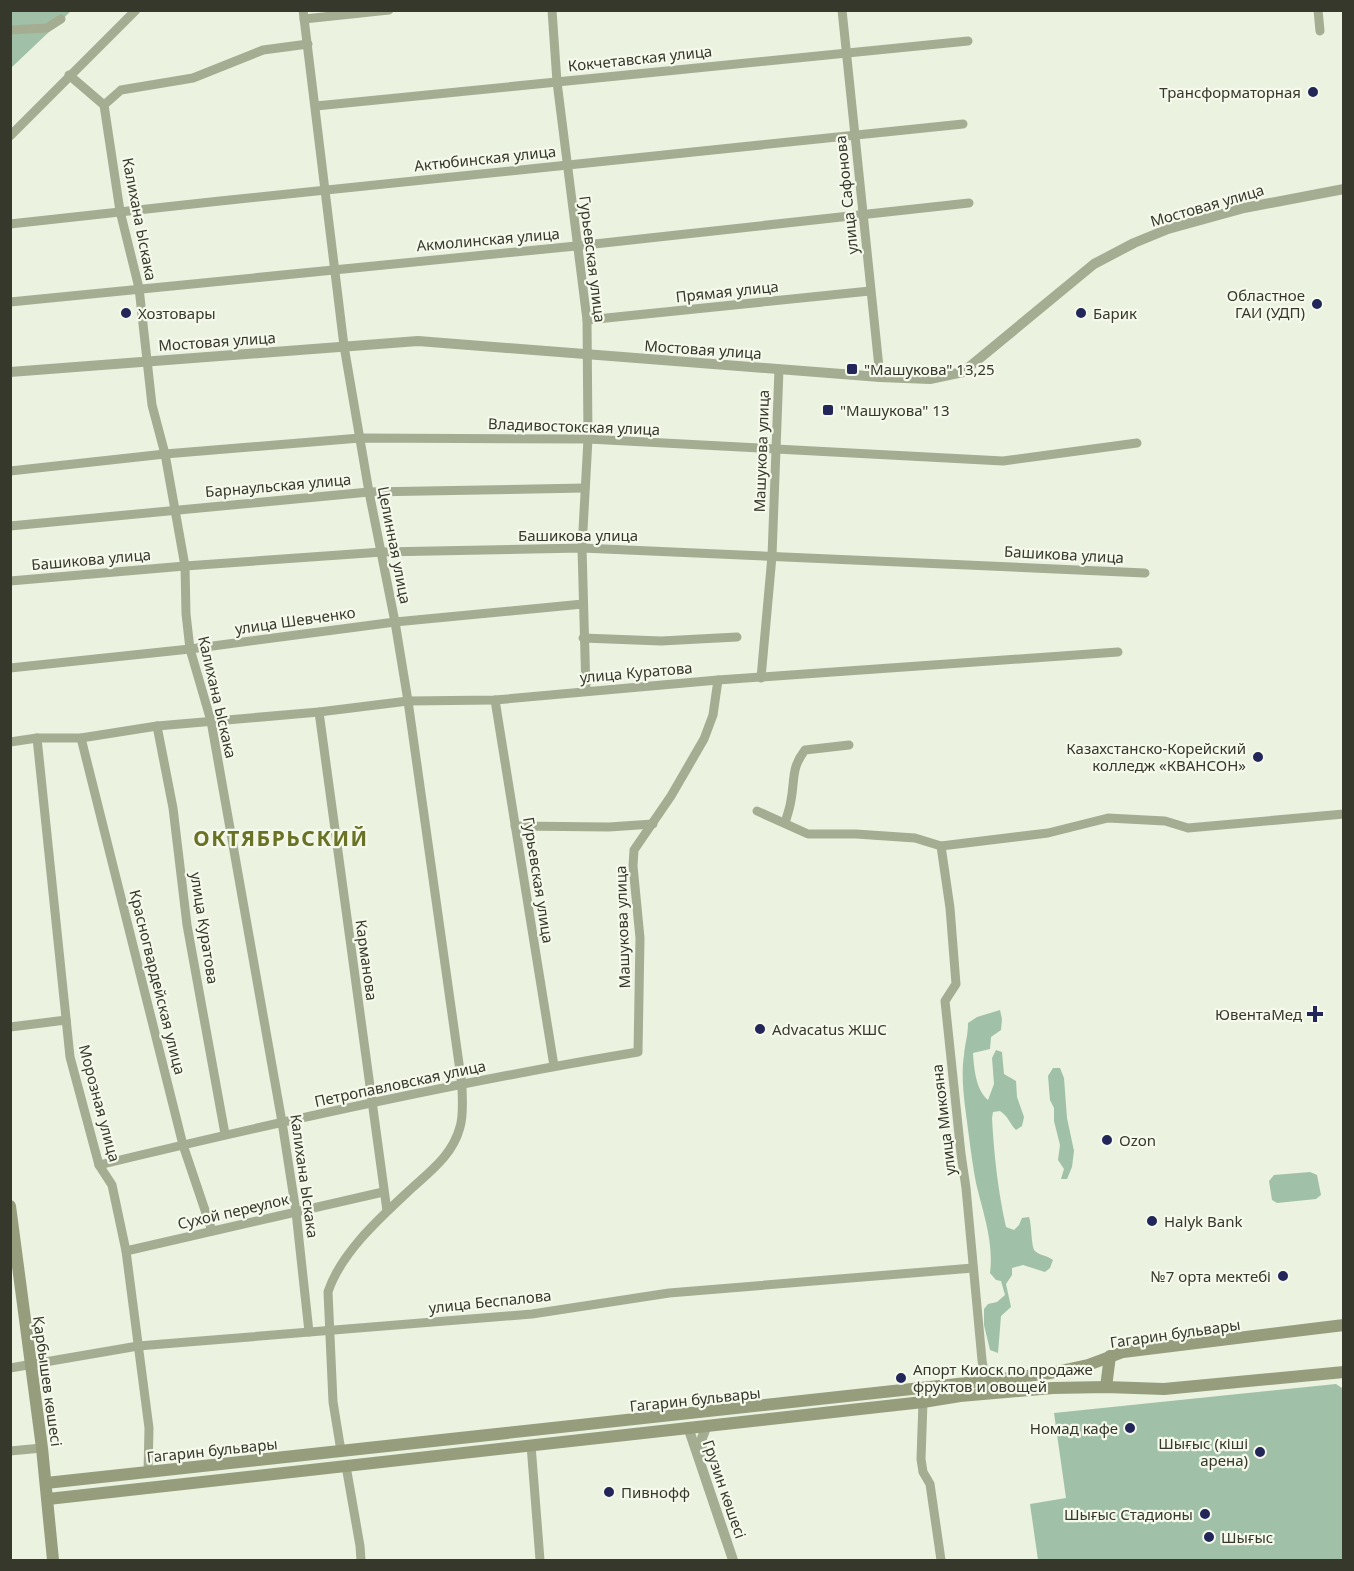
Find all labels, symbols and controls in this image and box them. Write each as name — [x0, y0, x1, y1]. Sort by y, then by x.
street label: Кокчетавская улица — [567, 40, 713, 76]
place label: Трансформаторная — [1159, 82, 1301, 102]
marker: Трансформаторная — [1306, 85, 1320, 99]
street label: улица Сафонова — [830, 135, 862, 255]
street label: Актюбинская улица — [413, 141, 557, 175]
street label: Калихана Ыскака — [118, 156, 162, 282]
street label: Мостовая улица — [1148, 179, 1266, 231]
street label: Гурьевская улица — [575, 195, 611, 323]
street label: Акмолинская улица — [416, 223, 560, 255]
street label: Прямая улица — [674, 276, 780, 306]
place label: Областное ГАИ (УДП) — [1227, 285, 1305, 322]
marker: Областное ГАИ (УДП) — [1310, 297, 1324, 311]
place label: Хозтовары — [138, 303, 216, 323]
place label: Барик — [1093, 303, 1137, 323]
marker: Хозтовары — [119, 306, 133, 320]
marker: Барик — [1074, 306, 1088, 320]
street label: Мостовая улица — [158, 327, 276, 355]
street label: Мостовая улица — [644, 335, 762, 363]
place label: "Машукова" 13,25 — [864, 359, 995, 379]
marker: "Машукова" 13,25 — [845, 362, 859, 376]
street label: Машукова улица — [749, 389, 773, 513]
place label: "Машукова" 13 — [840, 400, 950, 420]
marker: "Машукова" 13 — [821, 403, 835, 417]
street label: Владивостокская улица — [488, 413, 660, 439]
street label: Барнаульская улица — [204, 469, 352, 501]
street label: Целинная улица — [374, 485, 416, 605]
street label: Башикова улица — [518, 525, 638, 545]
street label: Башикова улица — [1004, 541, 1124, 567]
street label: Башикова улица — [30, 544, 152, 574]
street label: улица Шевченко — [233, 602, 357, 638]
street label: Калихана Ыскака — [194, 634, 242, 760]
street label: улица Куратова — [579, 657, 693, 687]
place label: Казахстанско-Корейский колледж «КВАНСОН» — [1066, 738, 1246, 775]
marker: Казахстанско-Корейский колледж «КВАНСОН» — [1251, 750, 1265, 764]
street label: Гурьевская улица — [519, 815, 559, 945]
district label: ОКТЯБРЬСКИЙ — [193, 824, 369, 852]
street label: Машукова улица — [610, 865, 634, 989]
street label: улица Куратова — [186, 871, 224, 985]
street label: Красногвардейская улица — [125, 887, 191, 1077]
street label: Карманова — [351, 918, 383, 1002]
place label: ЮвентаМед — [1215, 1004, 1302, 1024]
marker: ЮвентаМед — [1306, 1005, 1324, 1023]
place label: Advacatus ЖШС — [772, 1019, 887, 1039]
marker: Advacatus ЖШС — [753, 1022, 767, 1036]
street label: Морозная улица — [75, 1042, 125, 1164]
street label: Петропавловская улица — [312, 1055, 488, 1111]
street label: улица Микояна — [926, 1063, 960, 1177]
street label: Калихана Ыскака — [286, 1113, 324, 1239]
place label: Ozon — [1119, 1130, 1156, 1150]
marker: Ozon — [1100, 1133, 1114, 1147]
street label: Сухой переулок — [175, 1188, 291, 1234]
place label: Halyk Bank — [1164, 1211, 1242, 1231]
marker: Halyk Bank — [1145, 1214, 1159, 1228]
place label: №7 орта мектебі — [1150, 1266, 1271, 1286]
marker: №7 орта мектебі — [1276, 1269, 1290, 1283]
street label: улица Беспалова — [428, 1285, 552, 1317]
street label: Қарбышев көшесі — [29, 1314, 67, 1448]
street label: Гагарин бульвары — [1108, 1314, 1242, 1352]
place label: Апорт Киоск по продаже фруктов и овощей — [913, 1359, 1093, 1396]
marker: Апорт Киоск по продаже фруктов и овощей — [894, 1371, 908, 1385]
street label: Гагарин бульвары — [629, 1382, 761, 1416]
place label: Номад кафе — [1030, 1418, 1118, 1438]
marker: Номад кафе — [1123, 1421, 1137, 1435]
street label: Гагарин бульвары — [146, 1433, 278, 1467]
place label: Шығыс (кіші арена) — [1158, 1433, 1248, 1470]
street label: Грузин көшесі — [699, 1437, 751, 1541]
marker: Шығыс (кіші арена) — [1253, 1445, 1267, 1459]
place label: Пивнофф — [621, 1482, 690, 1502]
marker: Пивнофф — [602, 1485, 616, 1499]
place label: Шығыс Стадионы — [1064, 1504, 1193, 1524]
marker: Шығыс Стадионы — [1198, 1507, 1212, 1521]
place label: Шығыс — [1221, 1527, 1273, 1547]
marker: Шығыс — [1202, 1530, 1216, 1544]

